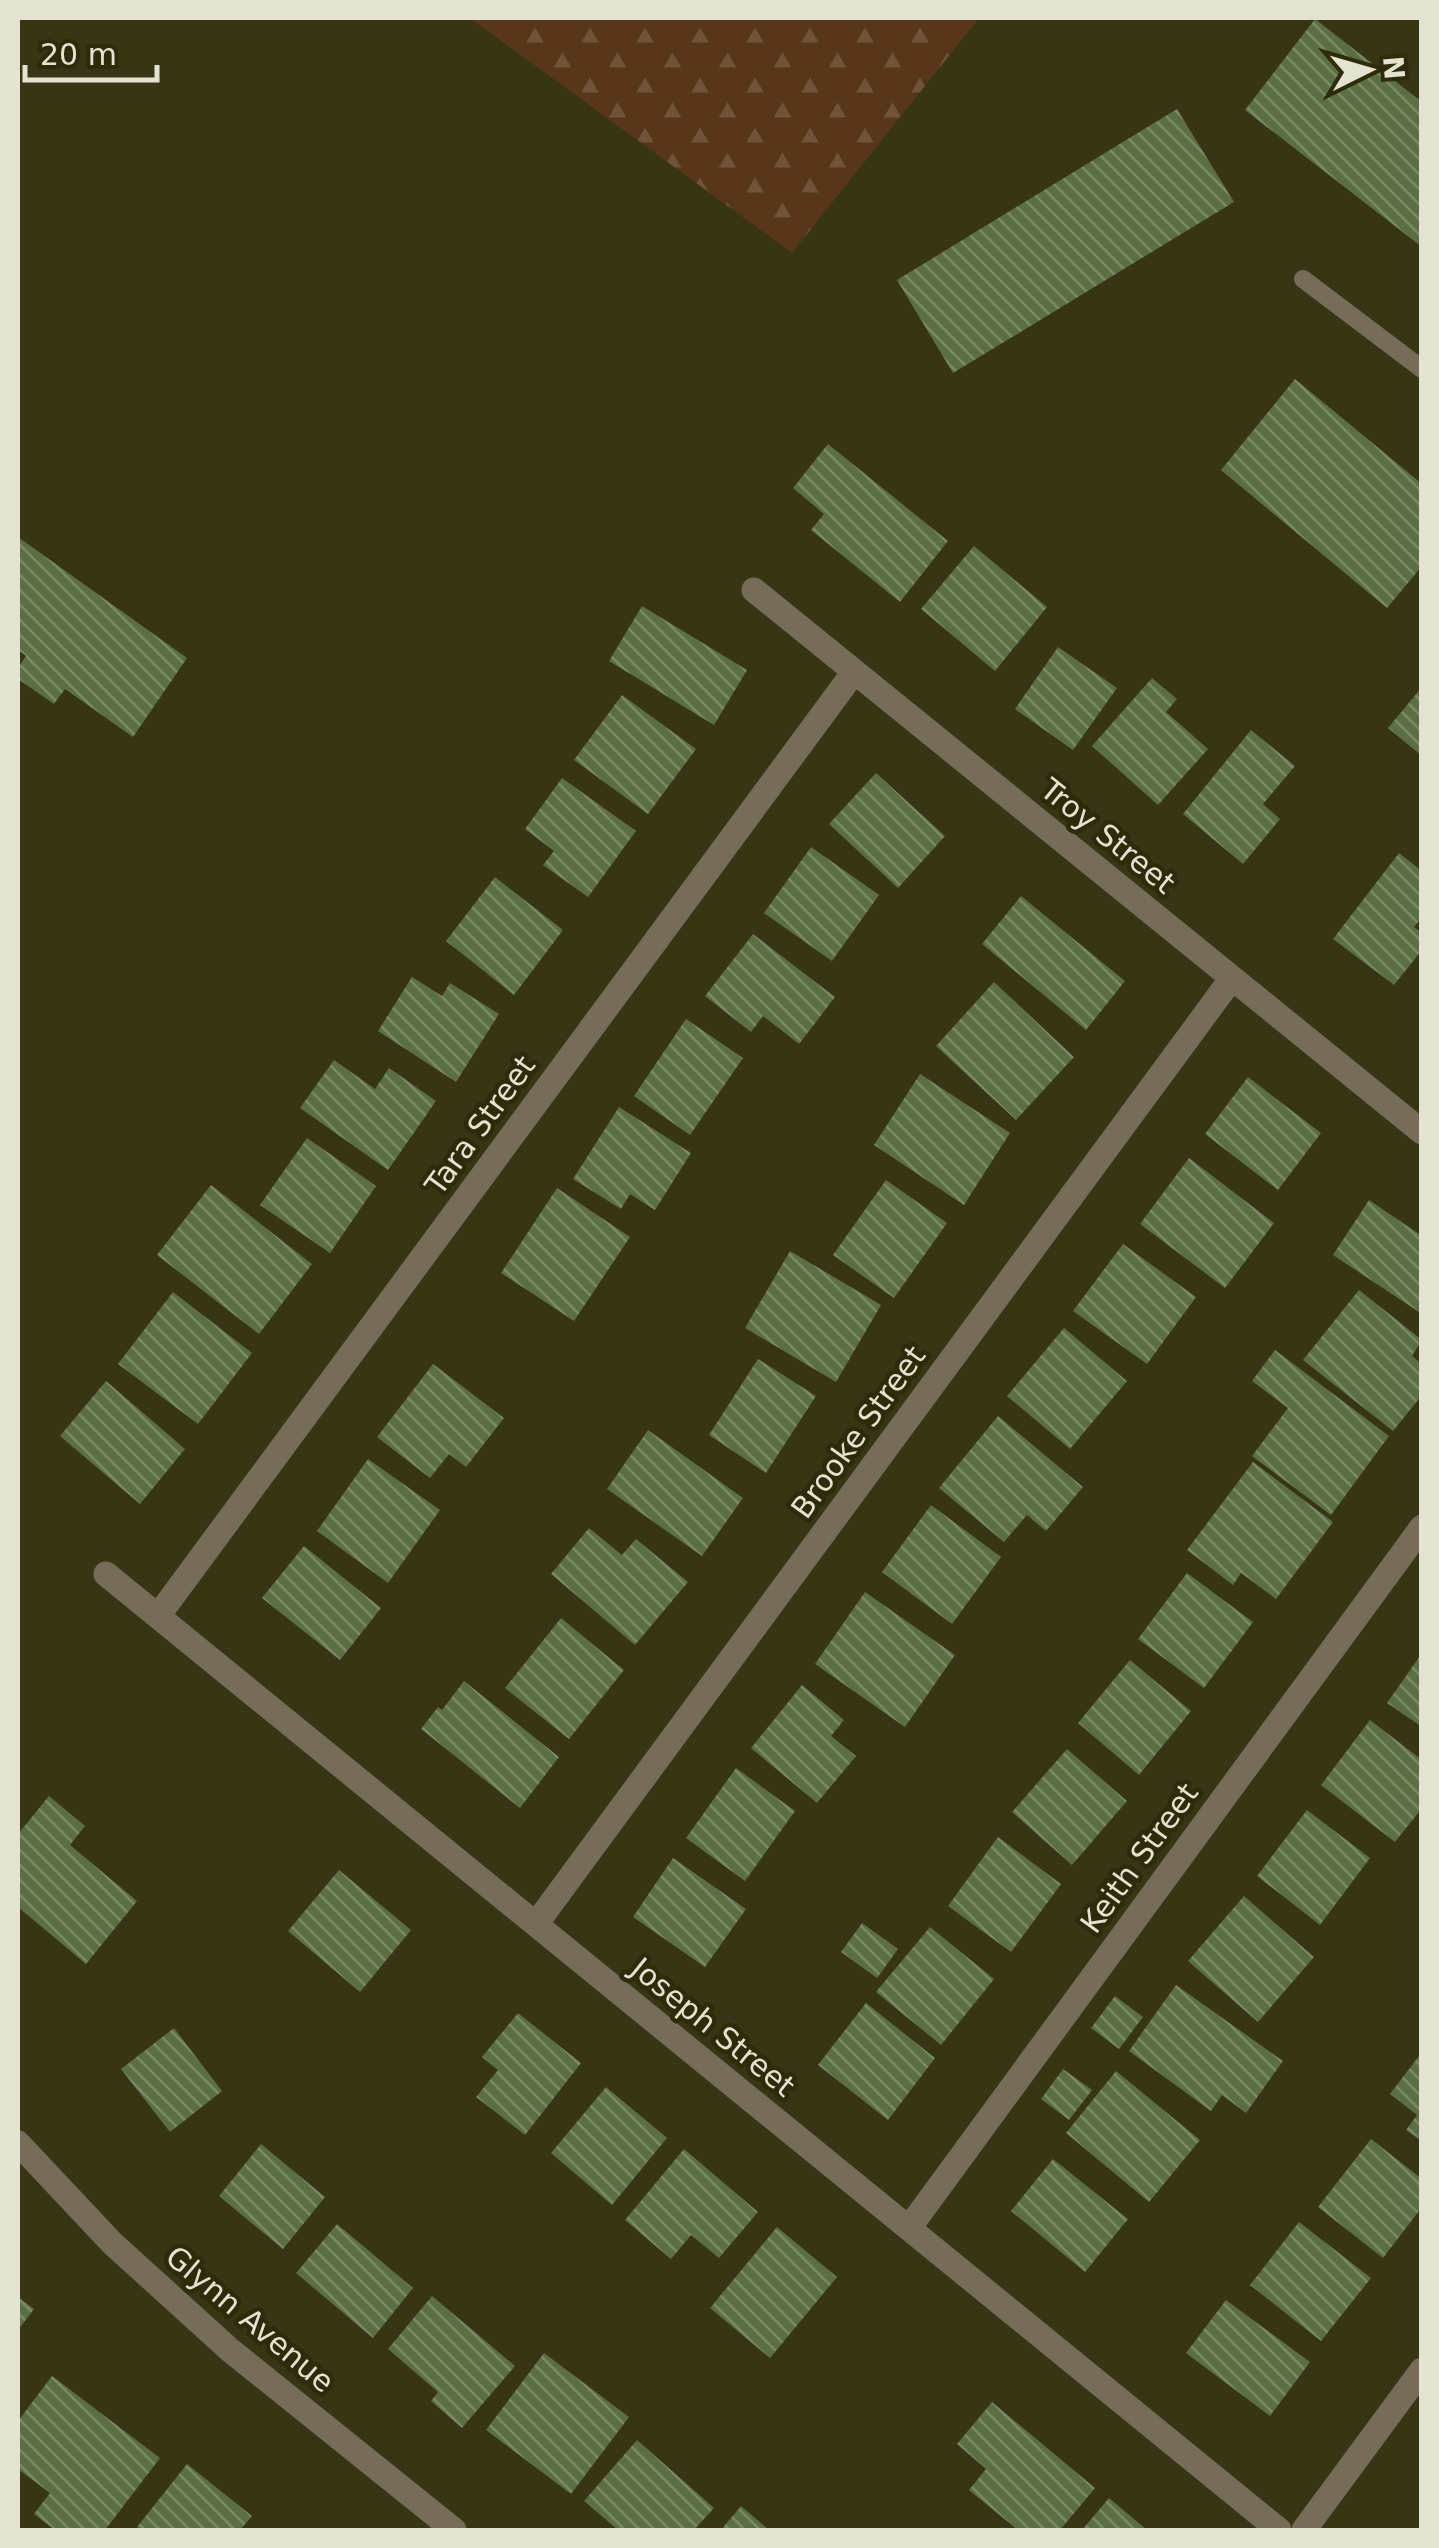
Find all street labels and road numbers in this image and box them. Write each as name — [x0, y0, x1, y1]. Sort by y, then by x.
street label: Troy Street — [1033, 771, 1182, 901]
street label: Tara Street — [417, 1049, 542, 1202]
street label: Brooke Street — [784, 1339, 932, 1525]
street label: Keith Street — [1073, 1776, 1205, 1940]
street label: Joseph Street — [623, 1949, 802, 2104]
street label: Glynn Avenue — [159, 2239, 341, 2399]

